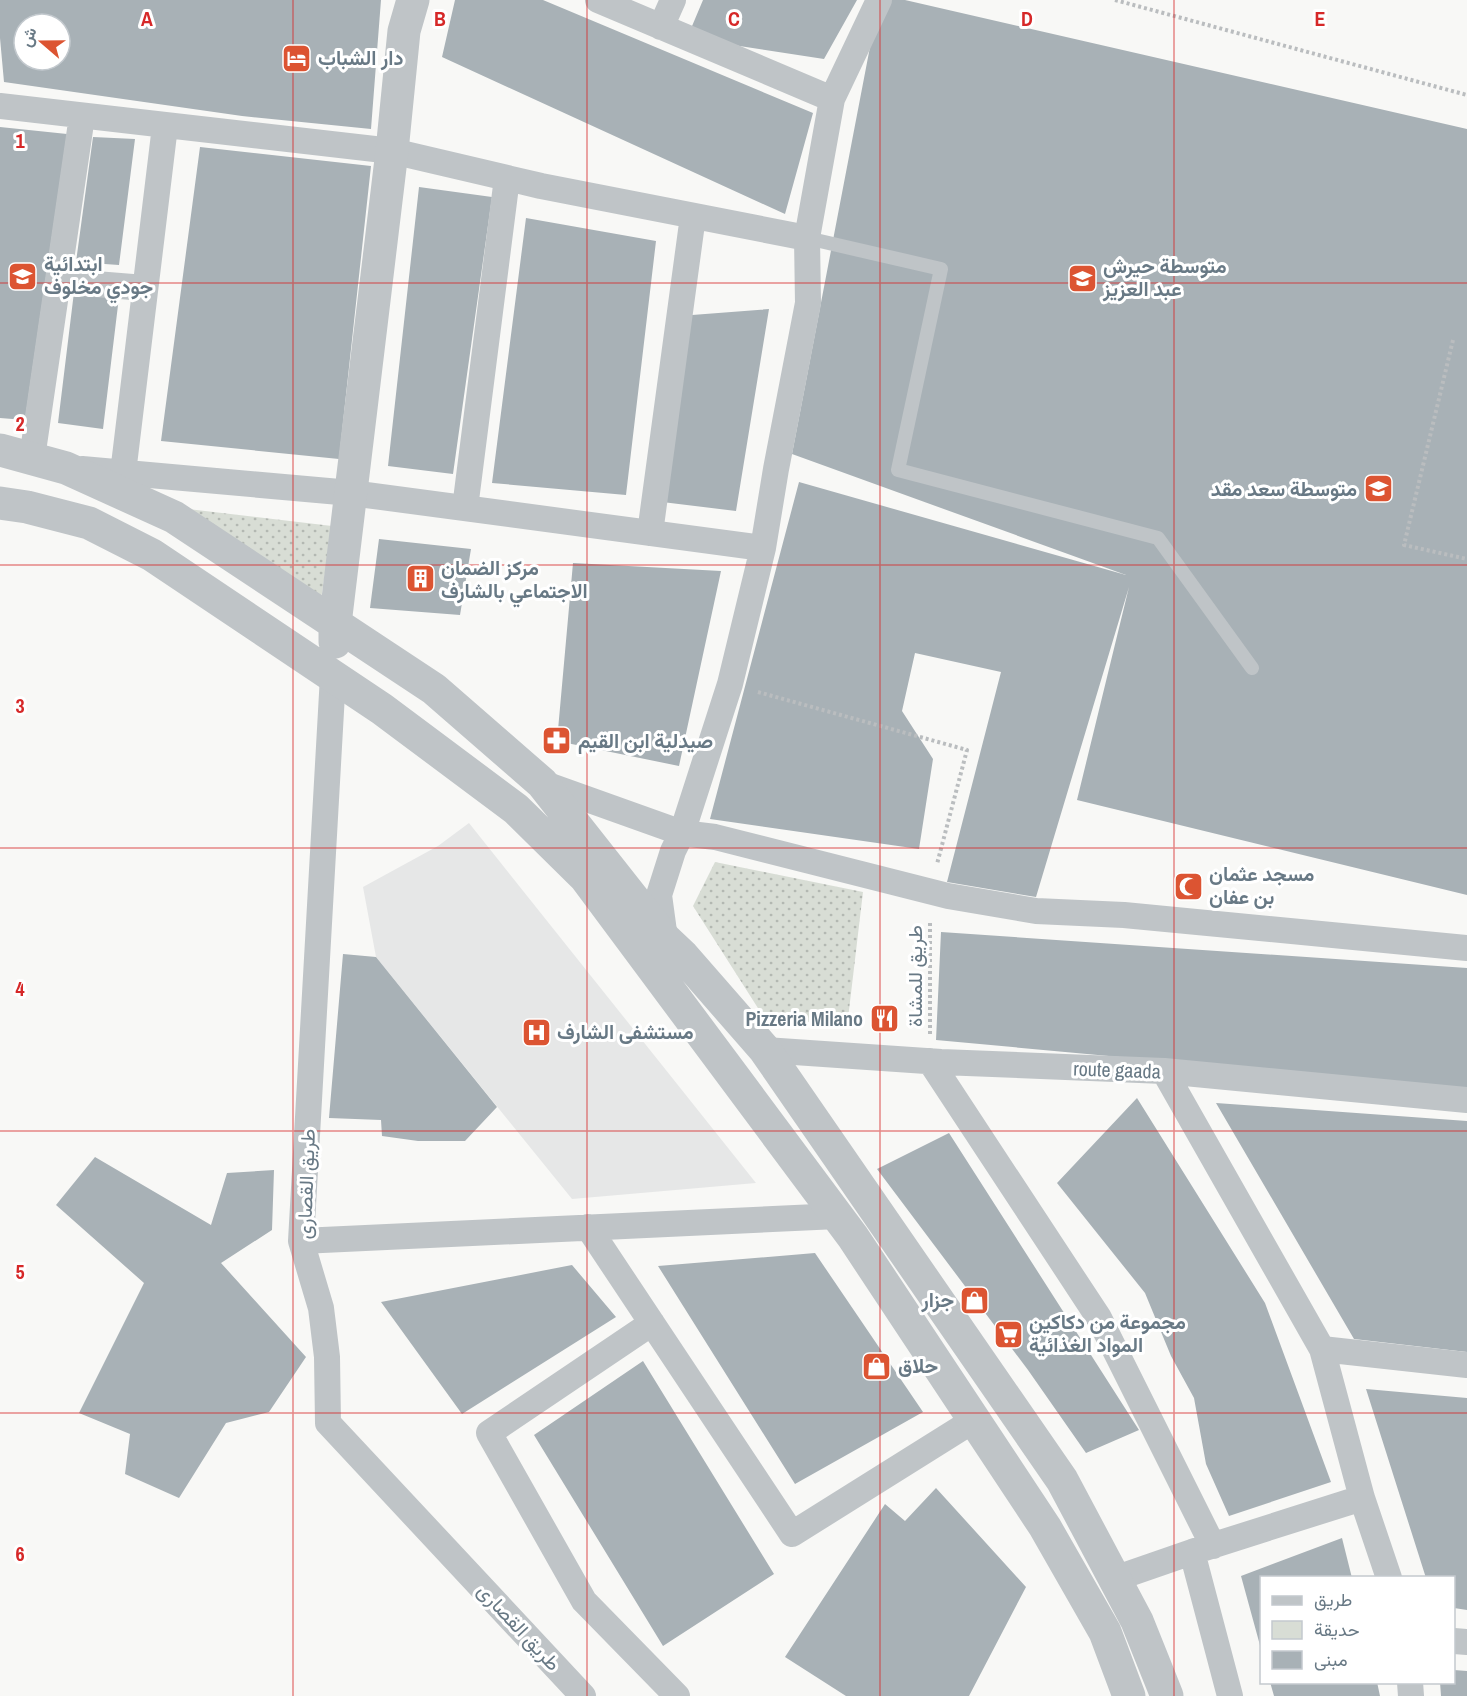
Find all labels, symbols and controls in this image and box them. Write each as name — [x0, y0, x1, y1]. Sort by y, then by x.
text: A — [141, 5, 153, 32]
text: B — [434, 5, 446, 32]
text: C — [728, 5, 740, 32]
text: D — [1021, 5, 1033, 32]
text: E — [1315, 5, 1326, 32]
north arrow — [12, 12, 72, 72]
text: ش — [14, 24, 42, 50]
hotel icon: دار الشباب — [281, 42, 313, 74]
place label: دار الشباب — [318, 44, 403, 71]
text: 1 — [15, 127, 25, 154]
place label: ابتدائية جودي مخلوف — [44, 250, 153, 304]
place label: متوسطة حيرش عبد العزيز — [1102, 252, 1227, 302]
school or university icon: ابتدائية جودي مخلوف — [7, 260, 39, 292]
school or university icon: متوسطة حيرش عبد العزيز — [1066, 262, 1098, 294]
text: 2 — [15, 410, 25, 437]
school or university icon: متوسطة سعد مقد — [1362, 473, 1394, 505]
place label: متوسطة سعد مقد — [1211, 475, 1357, 502]
place label: مركز الضمان الاجتماعي بالشارف — [441, 554, 588, 608]
building icon: مركز الضمان الاجتماعي بالشارف — [404, 563, 436, 595]
text: 3 — [15, 692, 25, 719]
pharmacy icon: صيدلية ابن القيم — [541, 725, 573, 757]
place label: صيدلية ابن القيم — [578, 727, 713, 754]
place label: مسجد عثمان بن عفان — [1209, 860, 1315, 910]
mosque icon: مسجد عثمان بن عفان — [1172, 870, 1204, 902]
street label: طريق للمشاة — [901, 925, 928, 1027]
text: 4 — [15, 975, 25, 1002]
restaurant icon: Pizzeria Milano — [868, 1003, 900, 1035]
place label: Pizzeria Milano — [745, 1005, 863, 1032]
hospital icon: مستشفى الشارف — [520, 1016, 552, 1048]
place label: مستشفى الشارف — [557, 1018, 694, 1045]
street label: route gaada — [1073, 1054, 1161, 1085]
street label: طريق القصارى — [290, 1128, 321, 1240]
text: 5 — [15, 1258, 25, 1285]
shop icon: جزار — [959, 1284, 991, 1316]
place label: جزار — [920, 1286, 954, 1313]
place label: مجموعة من دكاكين المواد الغذائية — [1029, 1308, 1186, 1358]
supermarket icon: مجموعة من دكاكين المواد الغذائية — [992, 1318, 1024, 1350]
shop icon: حلاق — [861, 1350, 893, 1382]
place label: حلاق — [898, 1352, 938, 1379]
text: 6 — [15, 1540, 25, 1567]
legend — [1260, 1576, 1455, 1684]
street label: طريق القصارى — [472, 1577, 567, 1676]
text: طريق — [1314, 1587, 1352, 1612]
text: حديقة — [1314, 1617, 1360, 1642]
text: مبنى — [1314, 1647, 1348, 1672]

